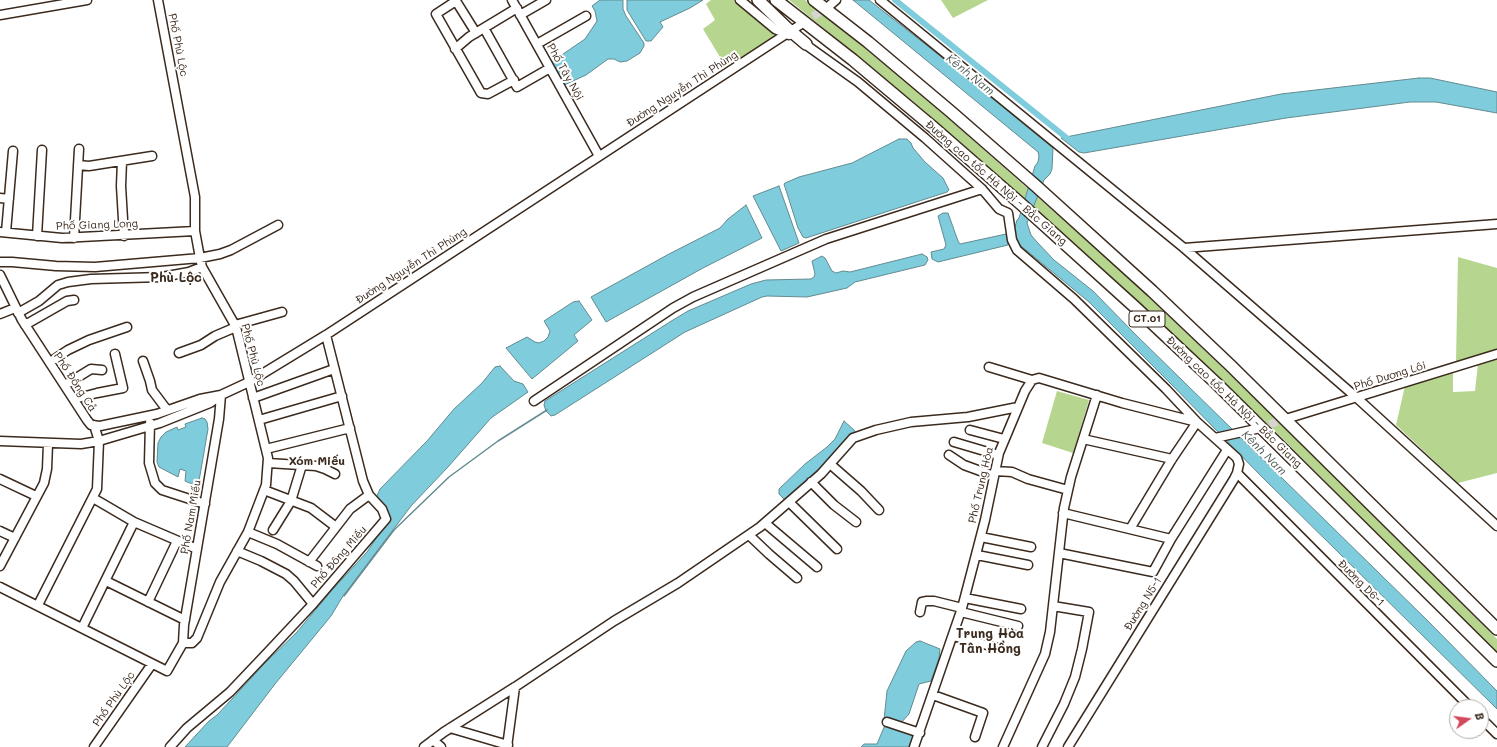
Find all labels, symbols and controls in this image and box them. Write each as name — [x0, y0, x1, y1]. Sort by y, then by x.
street label: Phố Phù Lộc — [165, 12, 191, 78]
street label: Phố Tây Nội — [544, 41, 586, 103]
street label: Đường Nguyễn Thì Phùng — [624, 48, 740, 130]
water label: Kênh Nam — [943, 51, 997, 99]
street label: Đường cao tốc Hà Nội - Bắc Giang — [922, 118, 1070, 248]
street label: Phố Giang Long — [56, 217, 138, 233]
street label: Đường Nguyễn Thì Phùng — [353, 225, 469, 307]
district label: Phù Lộc — [150, 270, 202, 286]
road number: CT.01 — [1129, 311, 1165, 327]
street label: Phố Phù Lộc — [238, 322, 268, 388]
street label: Đường cao tốc Hà Nội - Bắc Giang — [1163, 333, 1305, 471]
street label: Phố Đồng Cả — [51, 350, 99, 414]
street label: Phố Dương Lôi — [1352, 359, 1428, 393]
water label: Kênh Nam — [1238, 427, 1290, 479]
street label: Phố Trung Hòa — [966, 446, 996, 524]
district label: Xóm Miếu — [289, 454, 345, 468]
street label: Phố Nam Miếu — [178, 479, 204, 555]
street label: Phố Đông Miếu — [308, 523, 370, 591]
street label: Đường D6-1 — [1335, 557, 1387, 609]
street label: Đường N5-1 — [1121, 575, 1165, 633]
district label: Trung Hòa Tân Hồng — [956, 626, 1024, 657]
street label: Phố Phù Lộc — [90, 669, 138, 729]
north arrow — [1449, 699, 1489, 739]
text: B — [1472, 711, 1488, 722]

